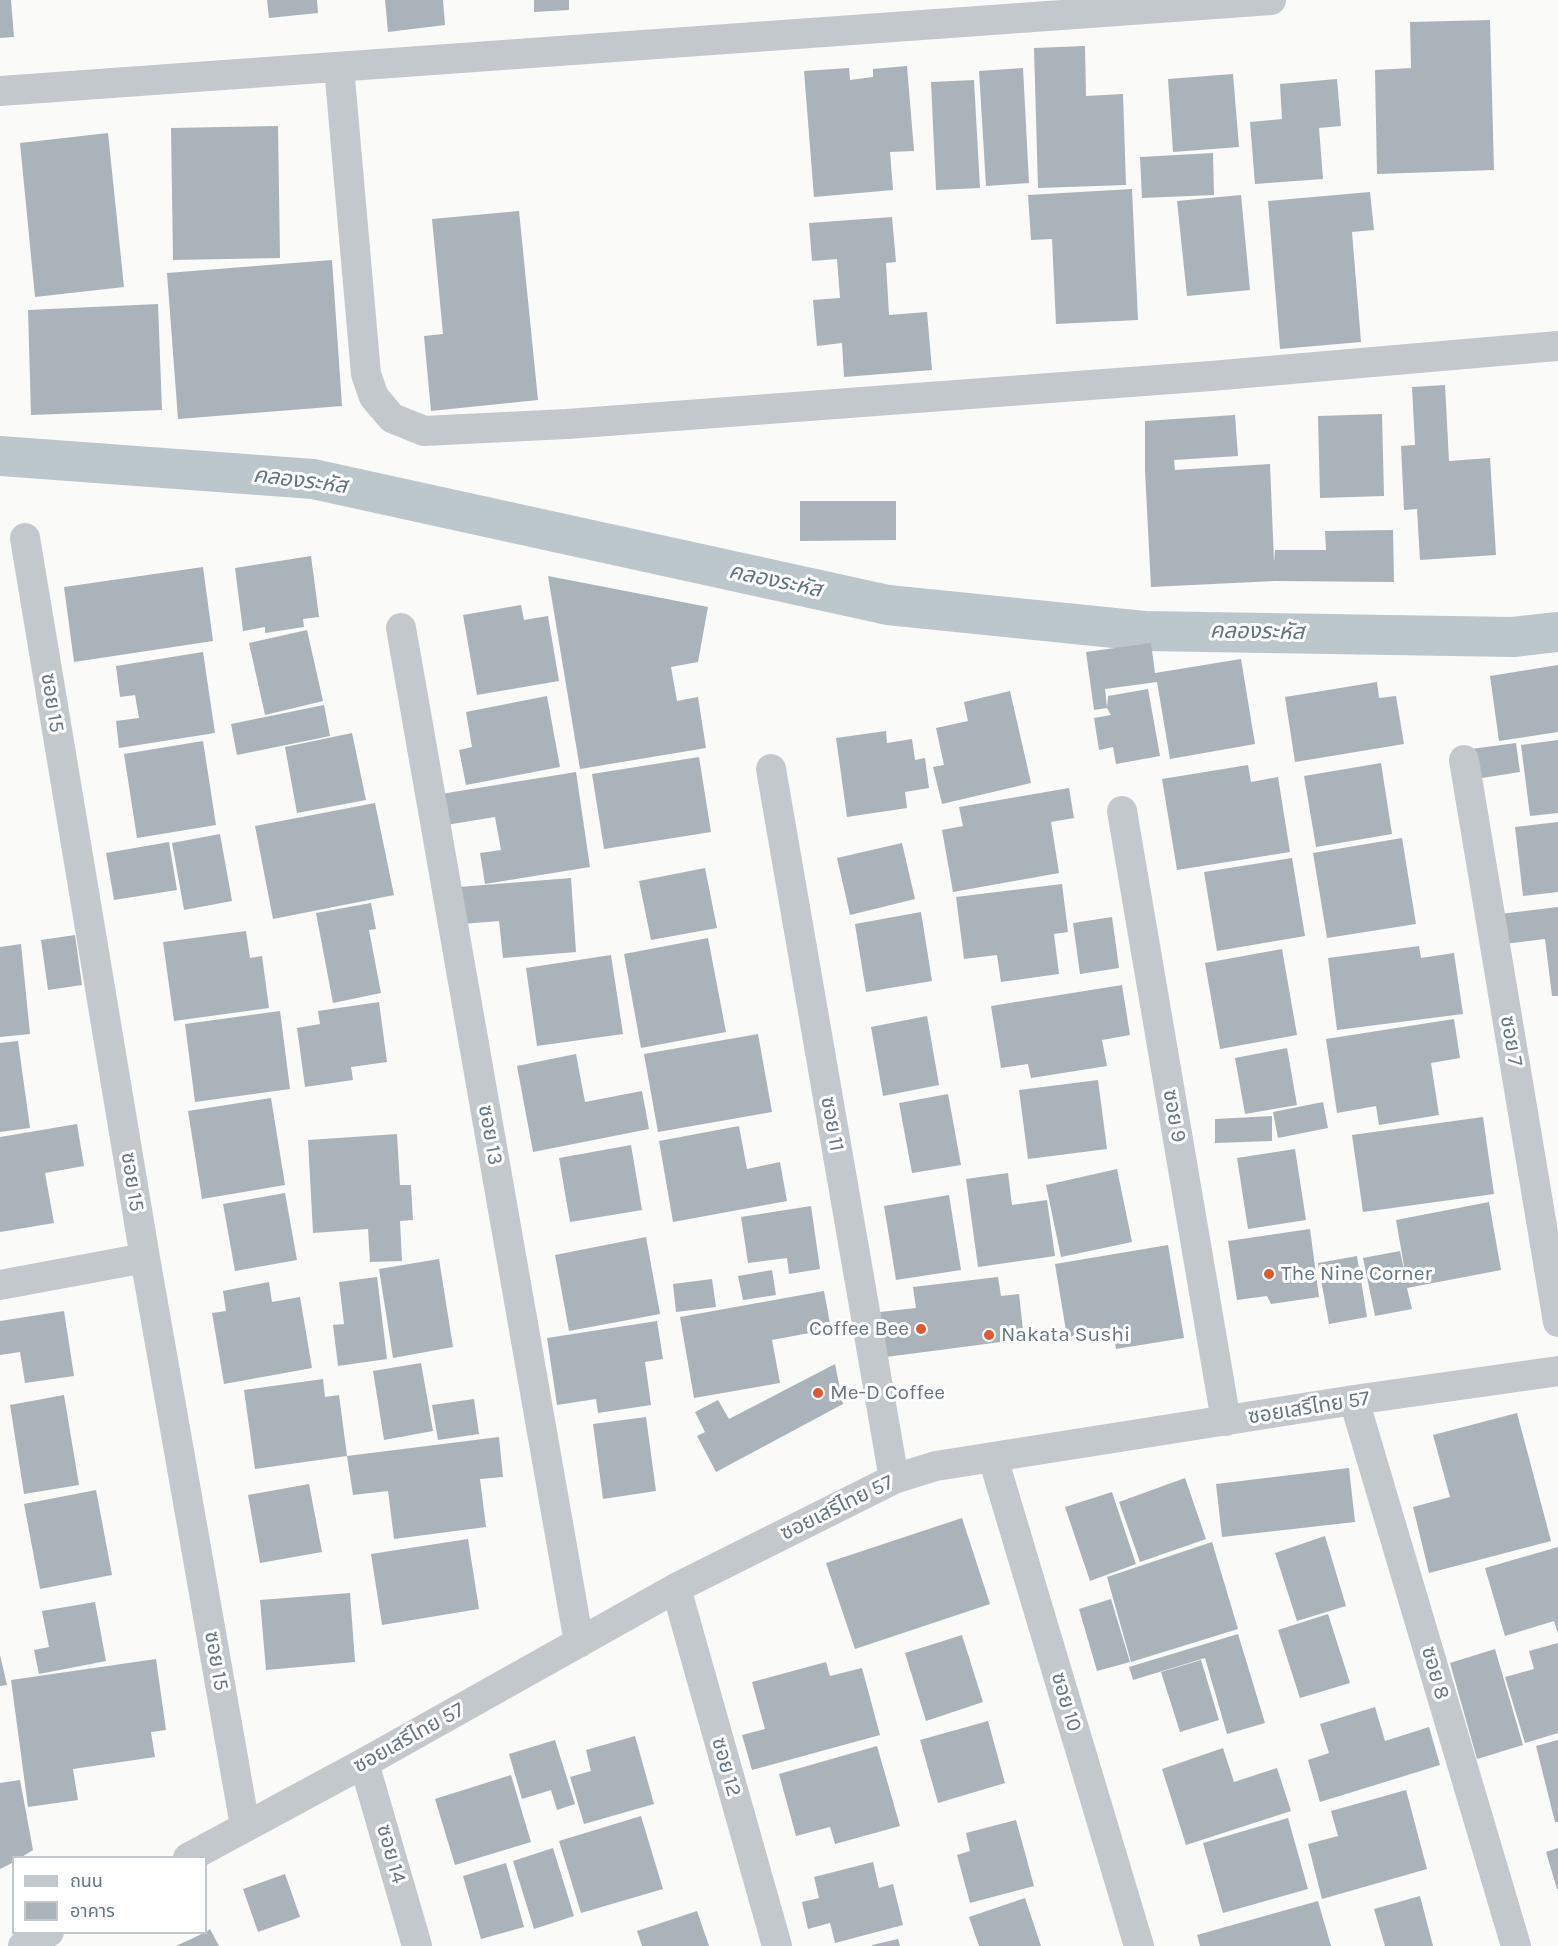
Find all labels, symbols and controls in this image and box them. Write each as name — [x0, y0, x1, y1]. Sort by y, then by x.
water label: คลองระหัส — [252, 462, 348, 500]
water label: คลองระหัส — [726, 558, 824, 604]
water label: คลองระหัส — [1210, 618, 1304, 646]
street label: ซอย 15 — [35, 671, 69, 735]
street label: ซอย 7 — [1494, 1014, 1528, 1068]
street label: ซอย 9 — [1157, 1088, 1191, 1144]
street label: ซอย 11 — [815, 1095, 849, 1153]
street label: ซอย 13 — [472, 1103, 508, 1167]
street label: ซอย 15 — [115, 1150, 149, 1214]
place label: The Nine Corner — [1281, 1261, 1432, 1287]
marker: The Nine Corner — [1262, 1267, 1276, 1281]
place label: Coffee Bee — [809, 1316, 909, 1342]
marker: Coffee Bee — [914, 1322, 928, 1336]
place label: Nakata Sushi — [1001, 1322, 1130, 1348]
marker: Nakata Sushi — [982, 1328, 996, 1342]
place label: Me-D Coffee — [830, 1380, 945, 1406]
marker: Me-D Coffee — [811, 1386, 825, 1400]
street label: ซอยเสรีไทย 57 — [1246, 1386, 1372, 1430]
street label: ซอยเสรีไทย 57 — [776, 1470, 898, 1546]
street label: ซอย 15 — [198, 1629, 234, 1693]
street label: ซอย 8 — [1415, 1644, 1455, 1702]
street label: ซอย 10 — [1045, 1669, 1087, 1735]
street label: ซอยเสรีไทย 57 — [349, 1697, 469, 1779]
street label: ซอย 12 — [706, 1735, 746, 1799]
street label: ซอย 14 — [371, 1822, 411, 1886]
legend — [12, 1856, 207, 1934]
text: ถนน — [70, 1870, 103, 1892]
text: อาคาร — [70, 1900, 115, 1922]

